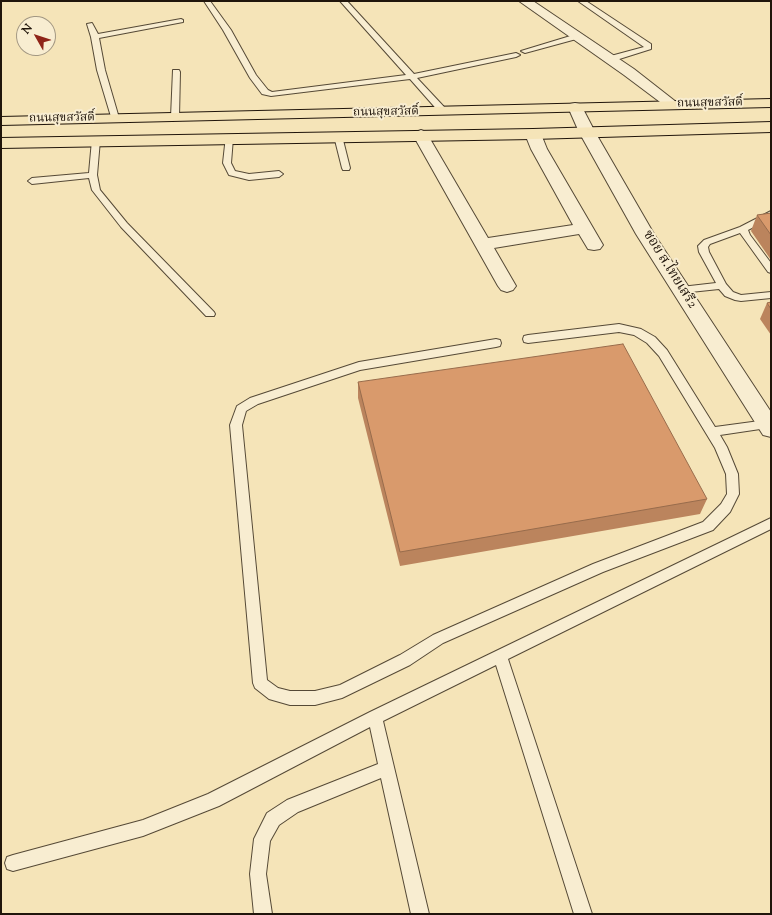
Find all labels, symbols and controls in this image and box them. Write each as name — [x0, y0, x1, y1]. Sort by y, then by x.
north arrow — [16, 16, 56, 56]
text: N — [18, 21, 36, 38]
street label: ถนนสุขสวัสดิ์ — [677, 96, 743, 112]
street label: ถนนสุขสวัสดิ์ — [353, 105, 419, 121]
street label: ถนนสุขสวัสดิ์ — [29, 111, 95, 127]
street label: ซอย ส.ไทยเสรี2 — [638, 228, 700, 312]

